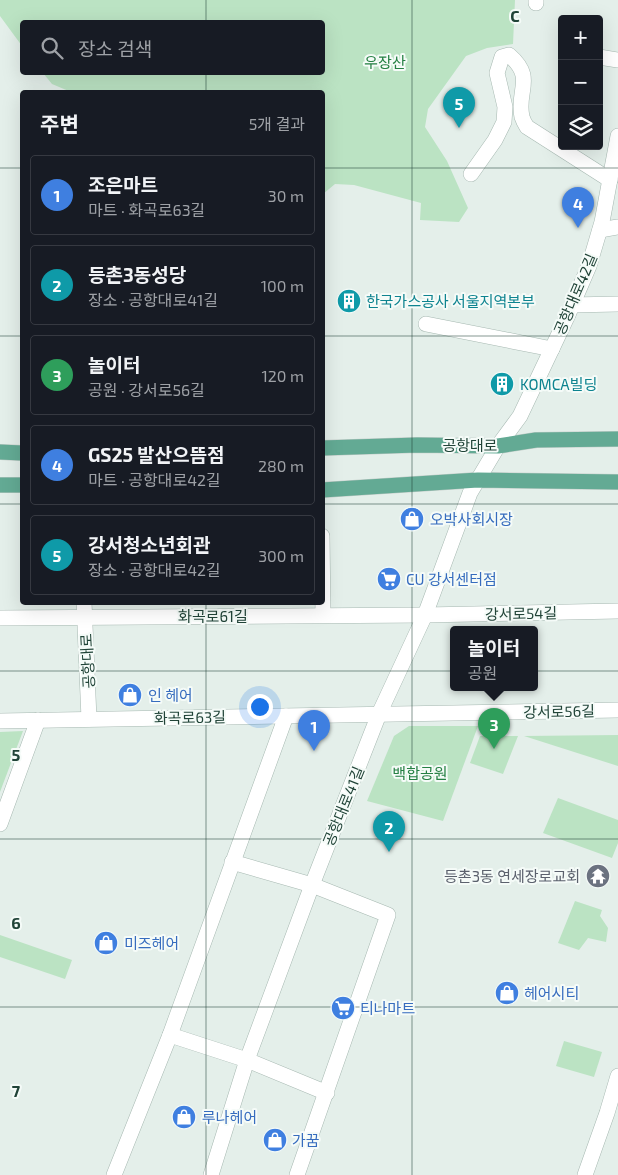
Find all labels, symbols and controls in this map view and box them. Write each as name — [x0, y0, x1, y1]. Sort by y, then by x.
text: C — [510, 6, 520, 25]
map controls — [558, 15, 603, 150]
button: + — [558, 15, 603, 60]
search box — [20, 20, 325, 75]
icon: search — [38, 34, 66, 62]
text: 장소 검색 — [78, 37, 152, 60]
park label: 우장산 — [364, 53, 406, 71]
button: − — [558, 60, 603, 105]
pin: 5 — [443, 87, 475, 128]
button: layers — [558, 105, 603, 150]
text: 주변 — [40, 111, 79, 136]
text: 5개 결과 — [249, 114, 305, 133]
text: 조은마트 — [88, 173, 158, 196]
text: 1 — [54, 186, 60, 205]
text: 30 m — [268, 186, 304, 205]
pin: 4 — [562, 187, 594, 228]
text: 마트 · 화곡로63길 — [88, 200, 205, 219]
street label: 공항대로42길 — [550, 251, 600, 337]
text: 등촌3동성당 — [88, 263, 186, 286]
text: 2 — [52, 276, 62, 295]
text: 100 m — [261, 276, 304, 295]
building icon: 한국가스공사 서울지역본부 — [336, 288, 362, 314]
text: 장소 · 공항대로41길 — [88, 290, 218, 309]
place label: 한국가스공사 서울지역본부 — [366, 292, 535, 310]
text: 놀이터 — [88, 353, 140, 376]
text: 3 — [52, 366, 62, 385]
text: 120 m — [261, 366, 304, 385]
building icon: KOMCA빌딩 — [489, 371, 515, 397]
place label: KOMCA빌딩 — [520, 375, 597, 393]
text: 공원 · 강서로56길 — [88, 380, 205, 399]
street label: 공항대로 — [442, 436, 498, 454]
text: GS25 발산으뜸점 — [88, 443, 224, 466]
text: 4 — [52, 456, 62, 475]
text: 280 m — [258, 456, 304, 475]
text: 마트 · 공항대로42길 — [88, 470, 221, 489]
shop icon: 오박사회시장 — [399, 506, 425, 532]
place label: 오박사회시장 — [430, 510, 513, 528]
text: 강서청소년회관 — [88, 533, 210, 556]
text: 5 — [53, 546, 61, 565]
text: 300 m — [258, 546, 304, 565]
text: 장소 · 공항대로42길 — [88, 560, 221, 579]
supermarket icon: CU 강서센터점 — [376, 566, 402, 592]
place label: CU 강서센터점 — [406, 570, 497, 588]
street label: 강서로54길 — [485, 603, 557, 623]
street label: 화곡로61길 — [178, 607, 248, 625]
popup — [450, 626, 538, 691]
street label: 공항대로 — [77, 633, 97, 689]
text: 놀이터 — [468, 636, 520, 659]
text: 공원 — [468, 663, 497, 682]
shop icon: 인 헤어 — [117, 682, 143, 708]
place label: 인 헤어 — [148, 686, 193, 704]
your location — [247, 694, 273, 720]
street label: 강서로56길 — [523, 701, 595, 721]
street label: 화곡로63길 — [154, 707, 226, 727]
pin: 3 — [478, 708, 510, 749]
pin: 1 — [298, 710, 330, 751]
text: 5 — [12, 745, 21, 764]
street label: 공항대로41길 — [319, 764, 367, 848]
park label: 백합공원 — [392, 764, 448, 782]
pin: 2 — [373, 811, 405, 852]
temple icon: 등촌3동 연세장로교회 — [585, 863, 611, 889]
place label: 등촌3동 연세장로교회 — [444, 867, 580, 885]
text: 6 — [11, 913, 21, 932]
shop icon: 미즈헤어 — [93, 930, 119, 956]
place label: 미즈헤어 — [124, 934, 179, 952]
shop icon: 헤어시티 — [494, 980, 520, 1006]
place label: 헤어시티 — [524, 984, 579, 1002]
supermarket icon: 티나마트 — [330, 995, 356, 1021]
place label: 티나마트 — [360, 999, 415, 1017]
text: 7 — [12, 1081, 21, 1100]
shop icon: 루나헤어 — [171, 1104, 197, 1130]
place label: 루나헤어 — [202, 1108, 257, 1126]
shop icon: 가꿈 — [262, 1127, 288, 1153]
place label: 가꿈 — [292, 1131, 320, 1149]

